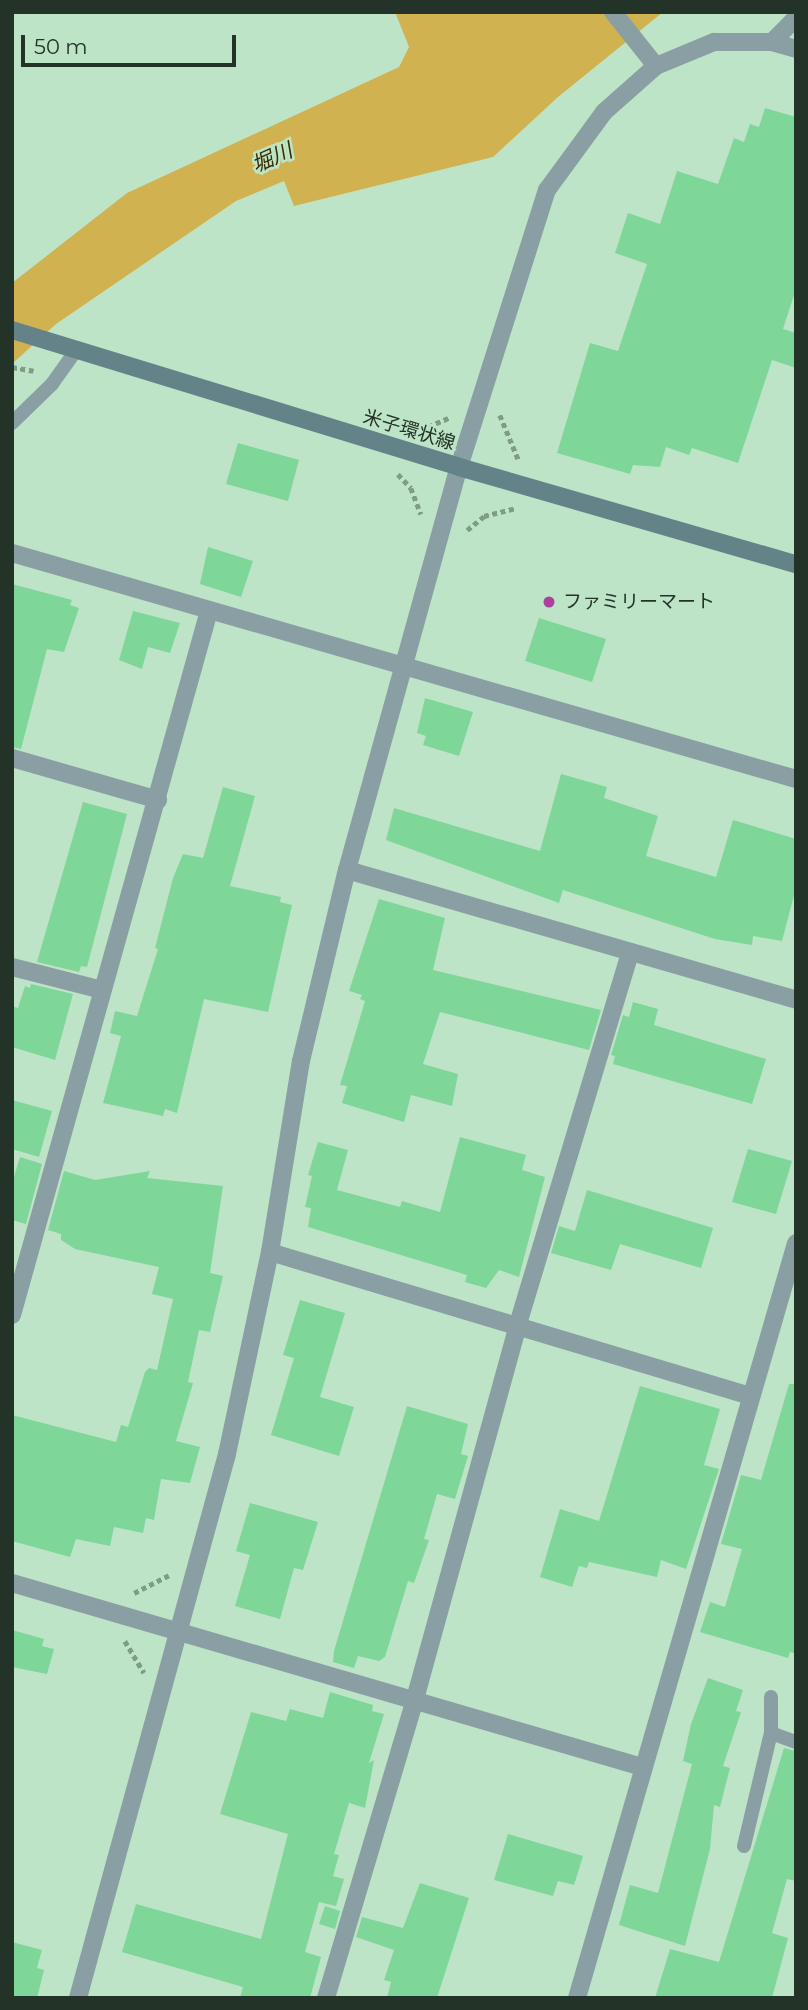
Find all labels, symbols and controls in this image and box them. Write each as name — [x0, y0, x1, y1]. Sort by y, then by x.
scale bar — [24, 21, 240, 65]
text: 50 m — [34, 34, 88, 59]
water label: 堀川 — [248, 138, 296, 178]
street label: 米子環状線 — [360, 405, 458, 455]
place label: ファミリーマート — [563, 591, 715, 613]
marker: ファミリーマート — [541, 594, 557, 610]

